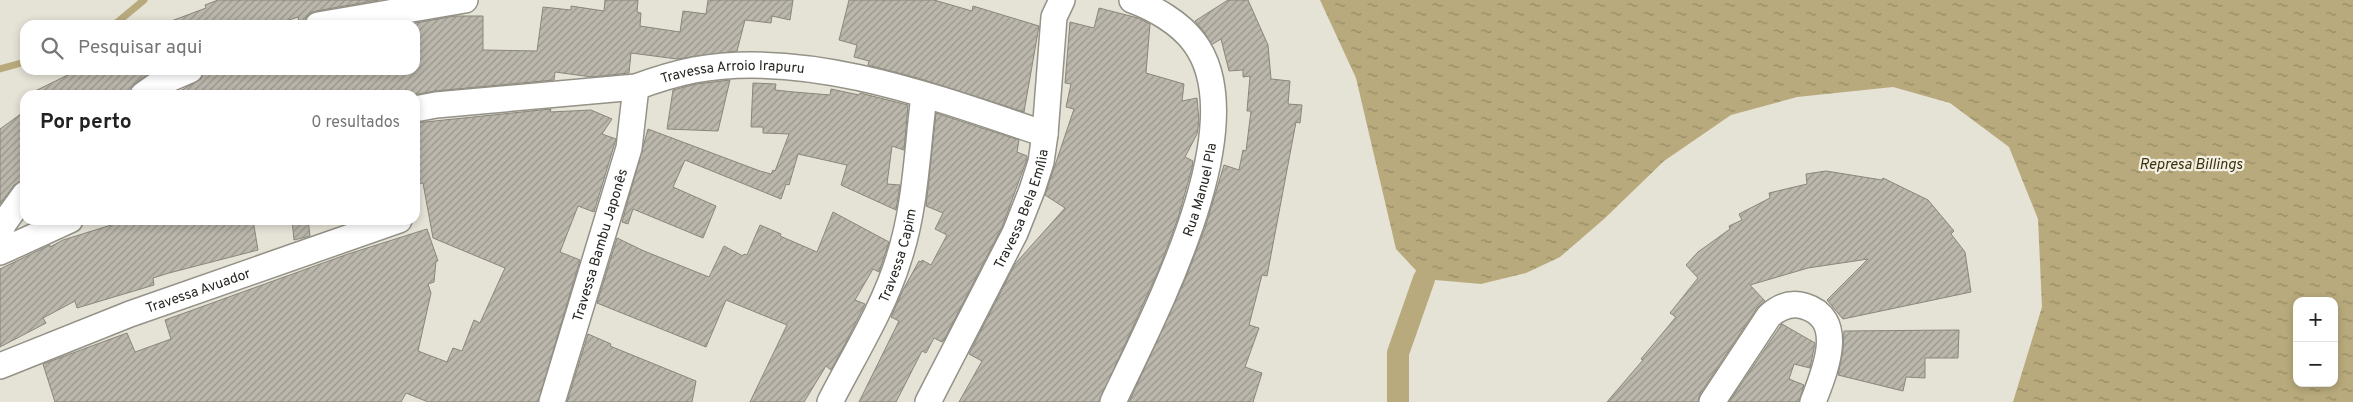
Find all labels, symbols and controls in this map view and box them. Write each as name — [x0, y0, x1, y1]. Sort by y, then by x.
search box — [20, 20, 420, 75]
icon: search — [38, 34, 66, 62]
text: Pesquisar aqui — [78, 36, 202, 60]
street label: Travessa Arroio Irapuru — [659, 58, 805, 88]
text: Por perto — [40, 109, 132, 136]
text: 0 resultados — [311, 113, 400, 133]
street label: Rua Manuel Pla — [1180, 142, 1221, 239]
street label: Travessa Bela Emília — [991, 148, 1053, 272]
water label: Represa Billings — [2139, 156, 2243, 175]
street label: Travessa Bambu Japonês — [570, 167, 632, 324]
street label: Travessa Capim — [876, 207, 921, 306]
street label: Travessa Avuador — [144, 265, 254, 318]
map controls — [2293, 297, 2338, 387]
button: + — [2293, 297, 2338, 342]
button: − — [2293, 342, 2338, 387]

